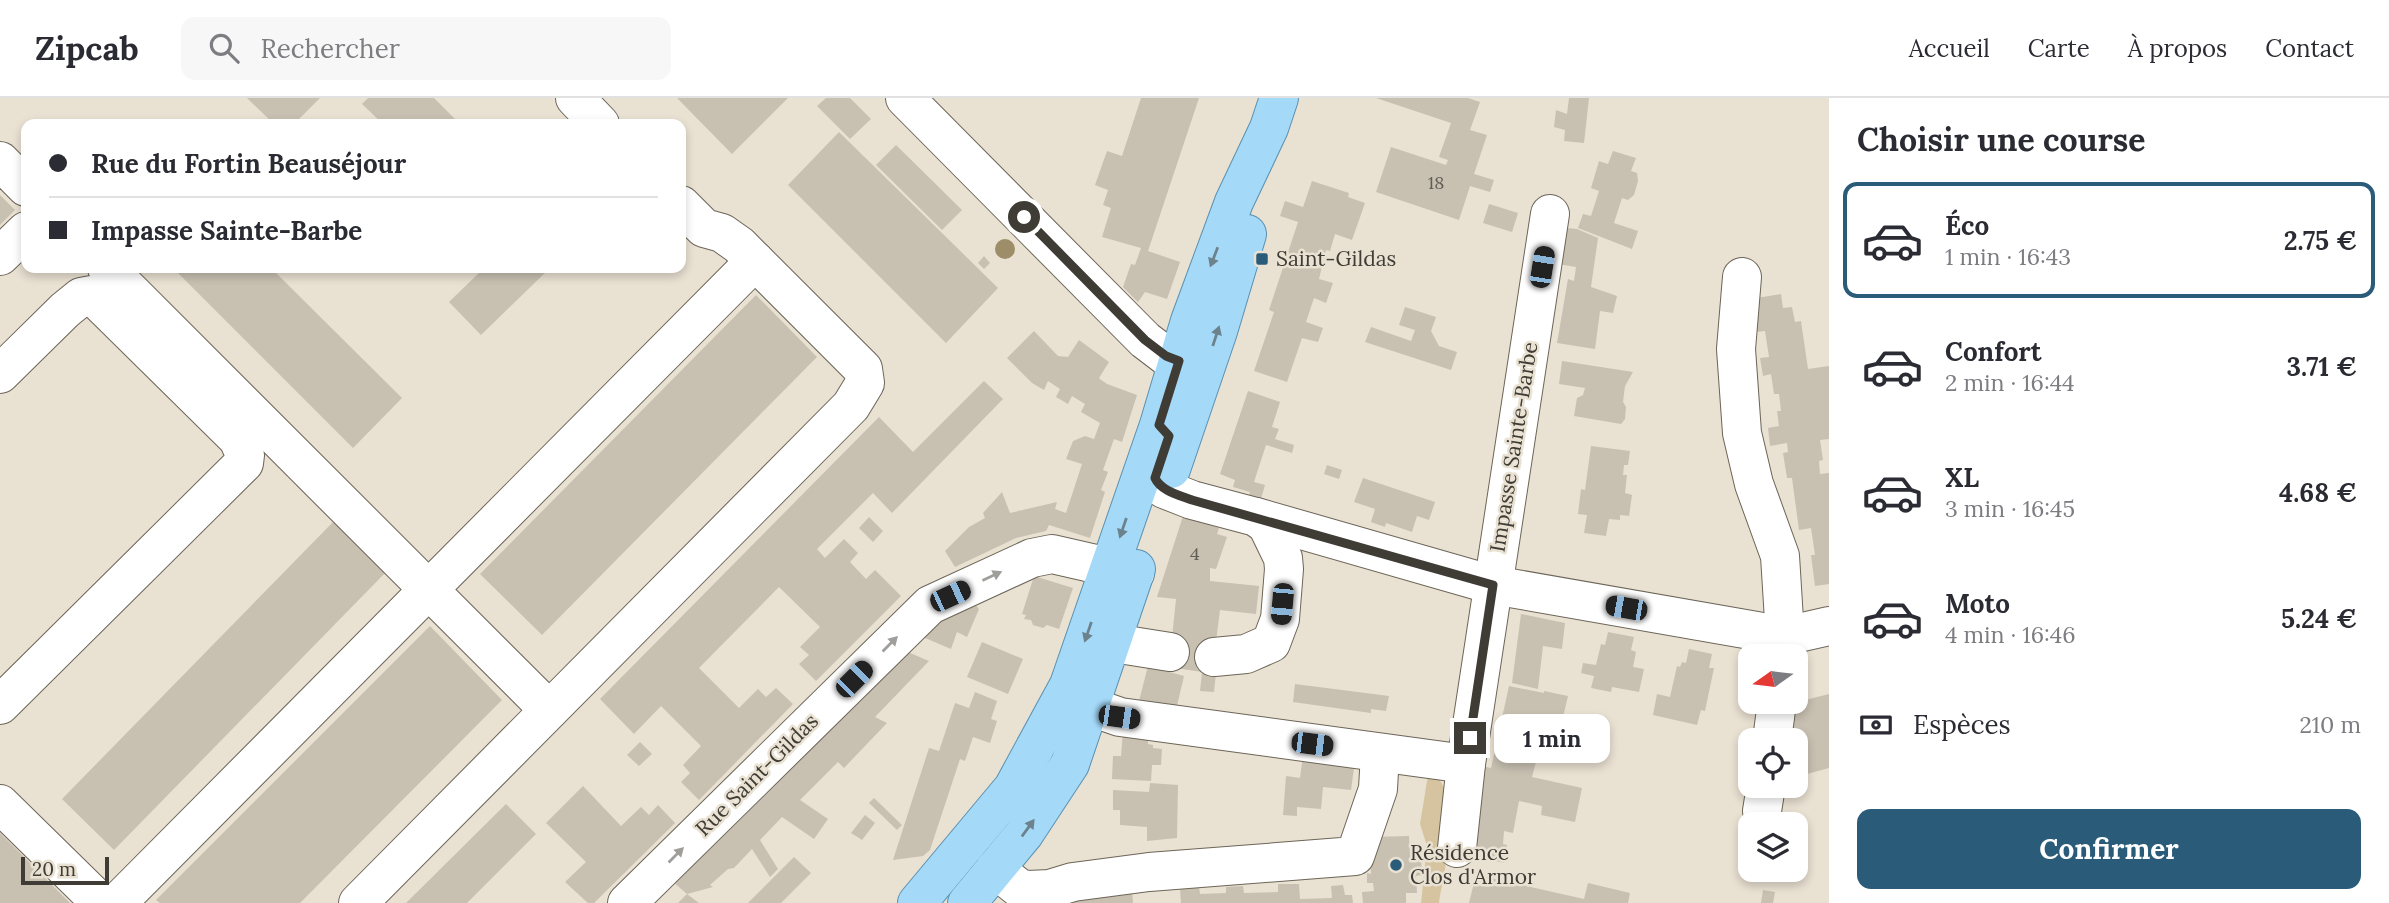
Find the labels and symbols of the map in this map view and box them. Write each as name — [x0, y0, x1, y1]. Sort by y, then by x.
house number: 18 — [1428, 171, 1444, 194]
route start — [1008, 201, 1040, 233]
place label: Saint-Gildas — [1276, 245, 1396, 272]
car — [1529, 245, 1556, 289]
one-way arrow — [1208, 246, 1219, 267]
marker: Saint-Gildas — [1254, 251, 1270, 267]
one-way arrow — [1211, 325, 1222, 346]
street label: Impasse Sainte-Barbe — [1484, 340, 1543, 554]
one-way arrow — [1117, 518, 1128, 539]
house number: 4 — [1190, 542, 1200, 565]
one-way arrow — [982, 571, 1002, 582]
car — [927, 578, 974, 614]
car — [1270, 582, 1295, 626]
car — [1604, 594, 1649, 622]
one-way arrow — [1082, 622, 1092, 643]
one-way arrow — [881, 636, 898, 652]
north arrow — [1738, 644, 1808, 714]
car — [832, 657, 877, 701]
car — [1097, 704, 1142, 730]
street label: Rue Saint-Gildas — [689, 707, 824, 842]
callout: 1 min — [1494, 714, 1610, 762]
route end — [1454, 722, 1486, 754]
car — [1290, 731, 1335, 757]
one-way arrow — [1021, 819, 1035, 837]
place label: Résidence Clos d'Armor — [1410, 839, 1536, 890]
one-way arrow — [668, 847, 684, 863]
scale bar — [21, 854, 108, 886]
marker: Résidence Clos d'Armor — [1388, 857, 1404, 873]

